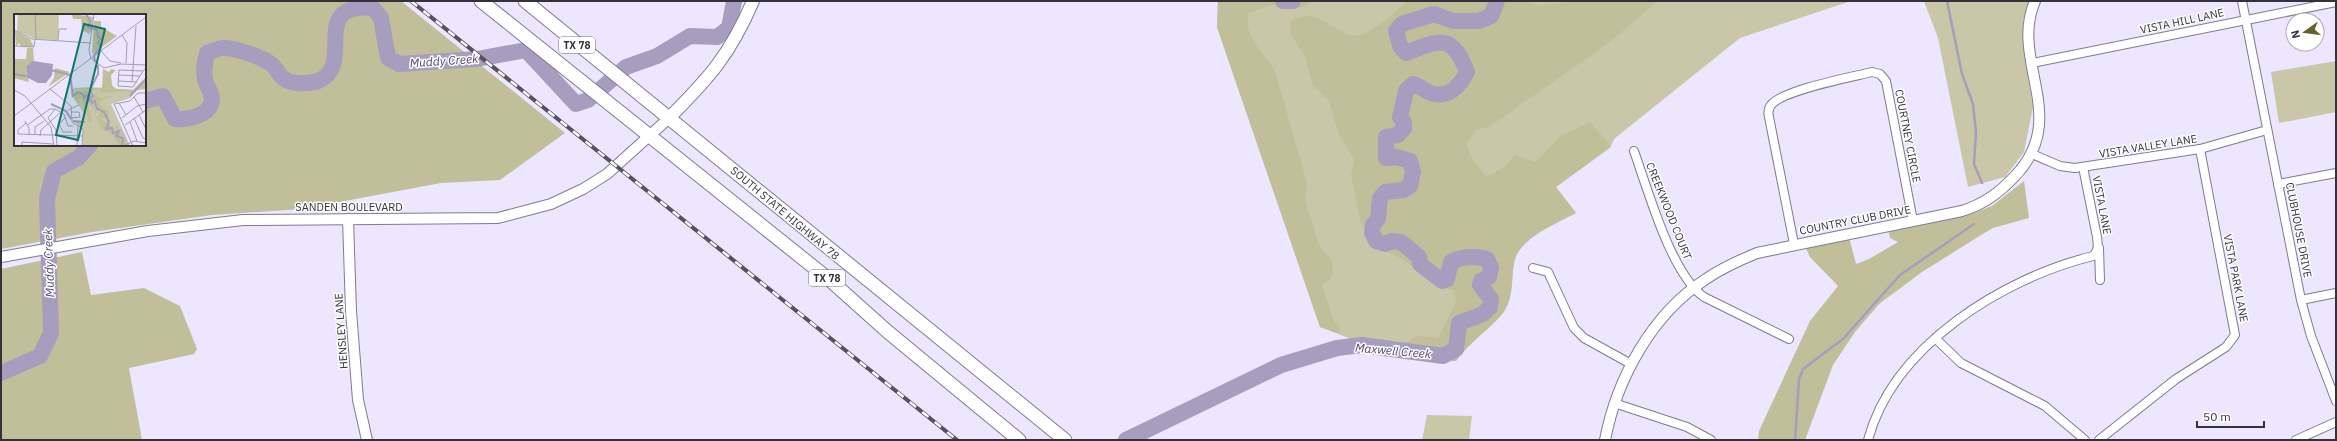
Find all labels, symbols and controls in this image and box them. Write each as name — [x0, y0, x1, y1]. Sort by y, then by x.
street label: VISTA HILL LANE — [2139, 5, 2225, 37]
north arrow — [2285, 12, 2325, 52]
inset map — [14, 14, 146, 146]
text: N — [2288, 29, 2303, 40]
road number: TX 78 — [559, 37, 595, 53]
water label: Muddy Creek — [409, 51, 480, 70]
street label: COURTNEY CIRCLE — [1892, 88, 1924, 184]
street label: VISTA VALLEY LANE — [2098, 131, 2198, 161]
street label: CREEKWOOD COURT — [1643, 160, 1695, 262]
street label: SOUTH STATE HIGHWAY 78 — [728, 163, 842, 263]
street label: VISTA LANE — [2089, 174, 2115, 236]
street label: CLUBHOUSE DRIVE — [2283, 181, 2315, 279]
street label: SANDEN BOULEVARD — [295, 200, 403, 214]
street label: COUNTRY CLUB DRIVE — [1798, 202, 1912, 238]
water label: Muddy Creek — [40, 228, 57, 298]
street label: VISTA PARK LANE — [2221, 233, 2251, 323]
road number: TX 78 — [809, 270, 845, 286]
street label: HENSLEY LANE — [331, 293, 351, 369]
water label: Maxwell Creek — [1354, 340, 1432, 361]
scale bar — [2197, 403, 2264, 429]
text: 50 m — [2203, 409, 2231, 424]

